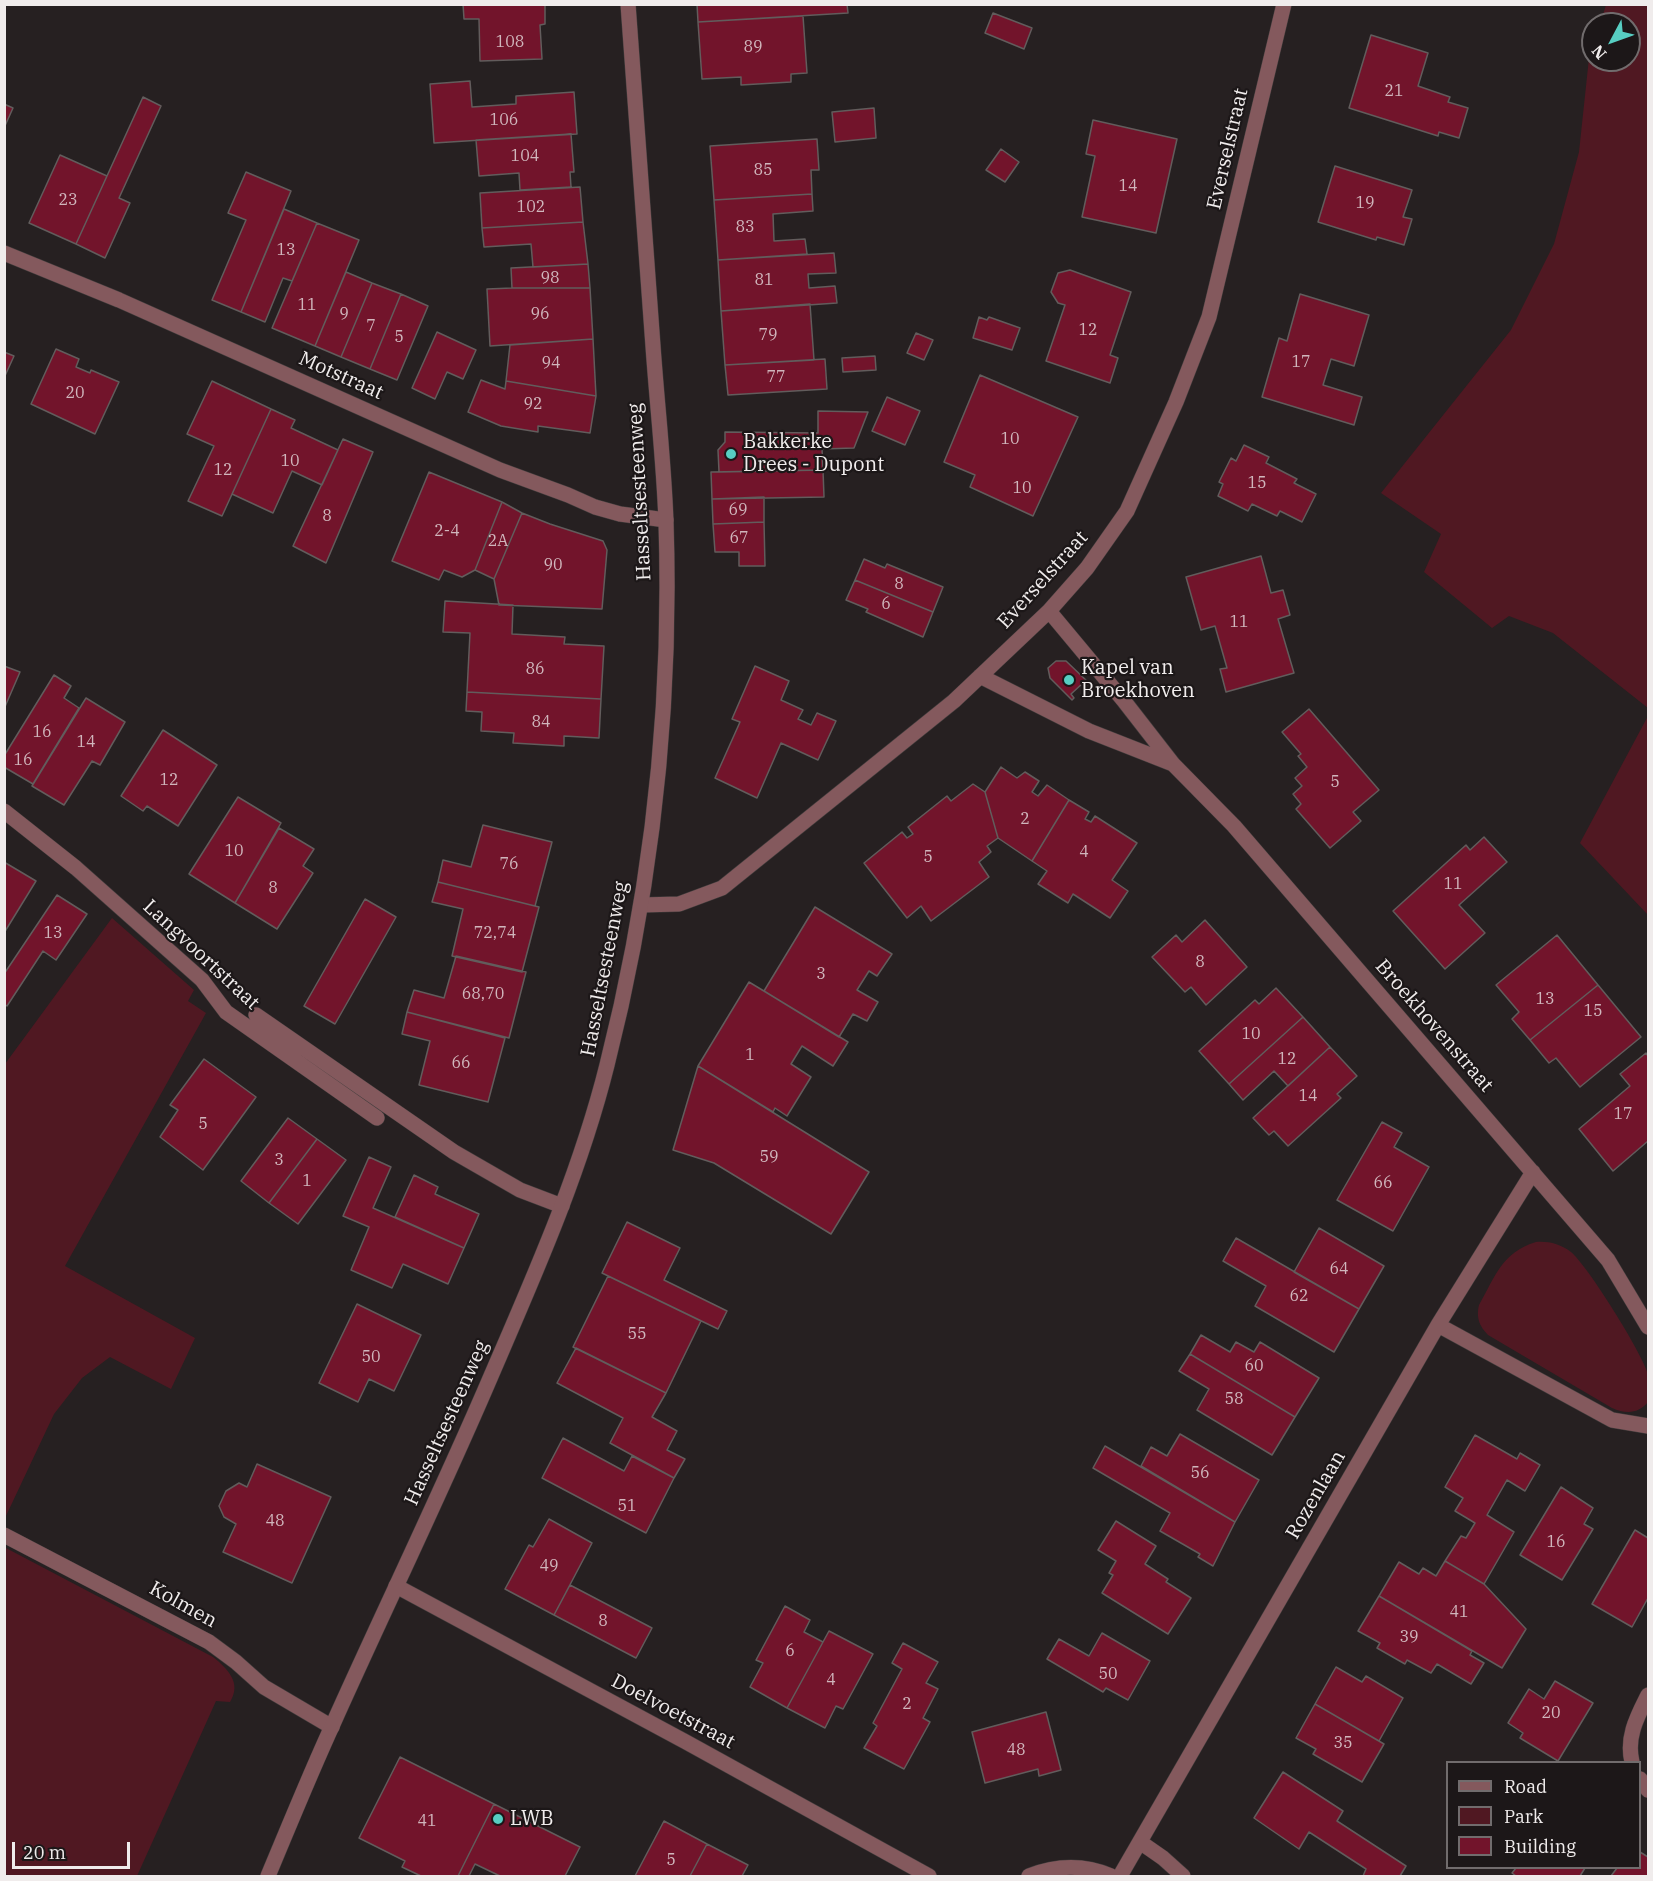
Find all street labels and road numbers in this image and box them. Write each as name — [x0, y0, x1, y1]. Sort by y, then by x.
street label: Everselstraat — [1202, 86, 1254, 212]
street label: Motstraat — [295, 347, 387, 405]
street label: Hasseltsesteenweg — [623, 402, 657, 582]
street label: Everselstraat — [993, 526, 1093, 634]
street label: Hasseltsesteenweg — [576, 879, 634, 1059]
street label: Langvoortstraat — [138, 895, 264, 1015]
street label: Broekhovenstraat — [1370, 955, 1498, 1097]
street label: Hasseltsesteenweg — [400, 1337, 494, 1509]
street label: Rozenlaan — [1281, 1446, 1351, 1544]
street label: Kolmen — [145, 1577, 221, 1633]
street label: Doelvoetstraat — [607, 1669, 739, 1755]

